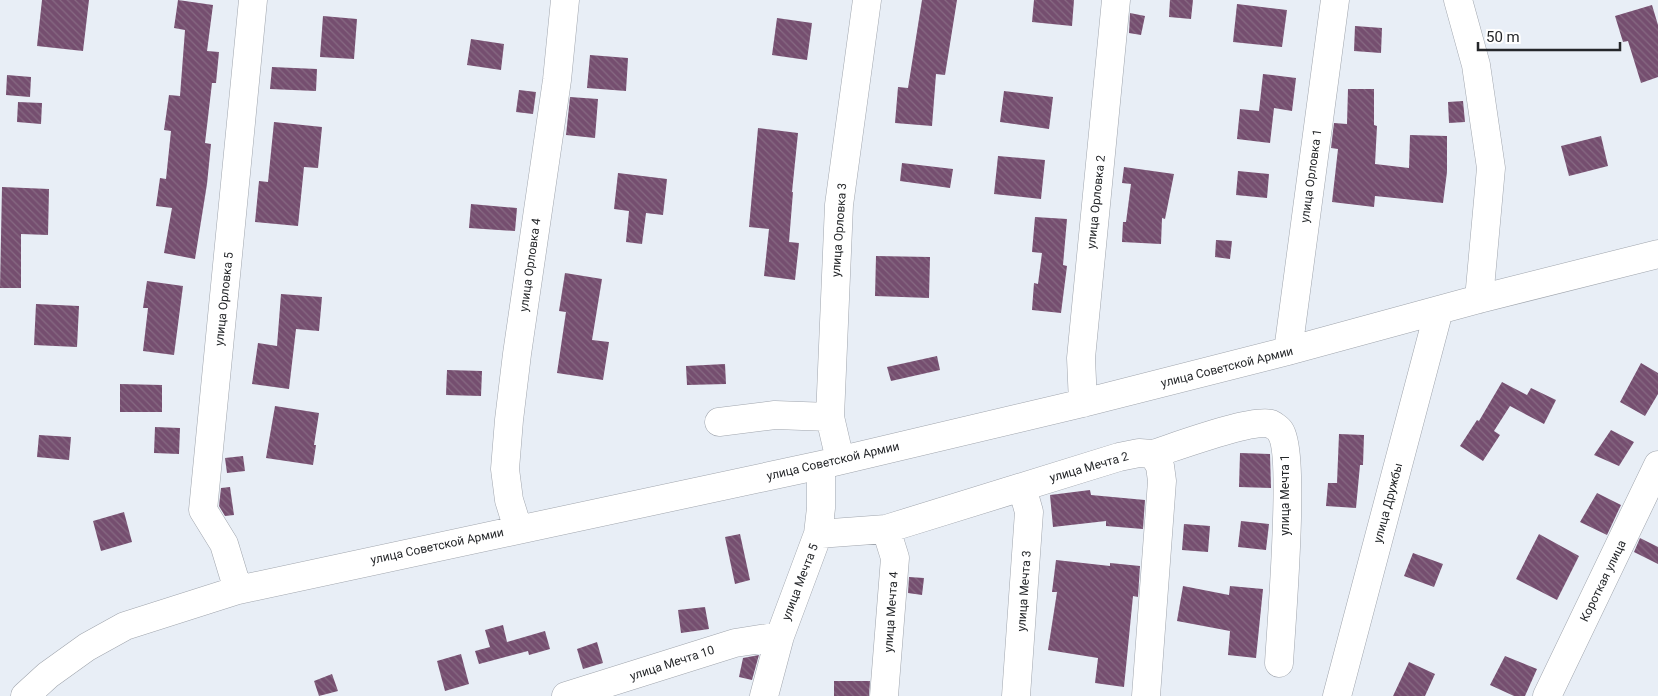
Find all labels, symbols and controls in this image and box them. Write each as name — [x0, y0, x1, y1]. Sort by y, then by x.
scale bar — [1478, 20, 1620, 52]
text: 50 m — [1486, 28, 1520, 46]
street label: улица Орловка 1 — [1298, 128, 1324, 224]
street label: улица Орловка 2 — [1084, 154, 1108, 250]
street label: улица Орловка 3 — [829, 183, 849, 277]
street label: улица Орловка 4 — [517, 217, 544, 313]
street label: улица Орловка 5 — [212, 251, 236, 347]
street label: улица Советской Армии — [1159, 344, 1295, 390]
street label: улица Советской Армии — [765, 439, 901, 483]
street label: улица Мечта 2 — [1048, 449, 1130, 485]
street label: улица Мечта 1 — [1278, 454, 1292, 536]
street label: улица Дружбы — [1371, 461, 1405, 545]
street label: улица Советской Армии — [369, 525, 505, 567]
street label: Короткая улица — [1577, 538, 1629, 624]
street label: улица Мечта 5 — [779, 541, 821, 622]
street label: улица Мечта 3 — [1014, 550, 1034, 632]
street label: улица Мечта 4 — [881, 571, 901, 653]
street label: улица Мечта 10 — [628, 643, 716, 683]

